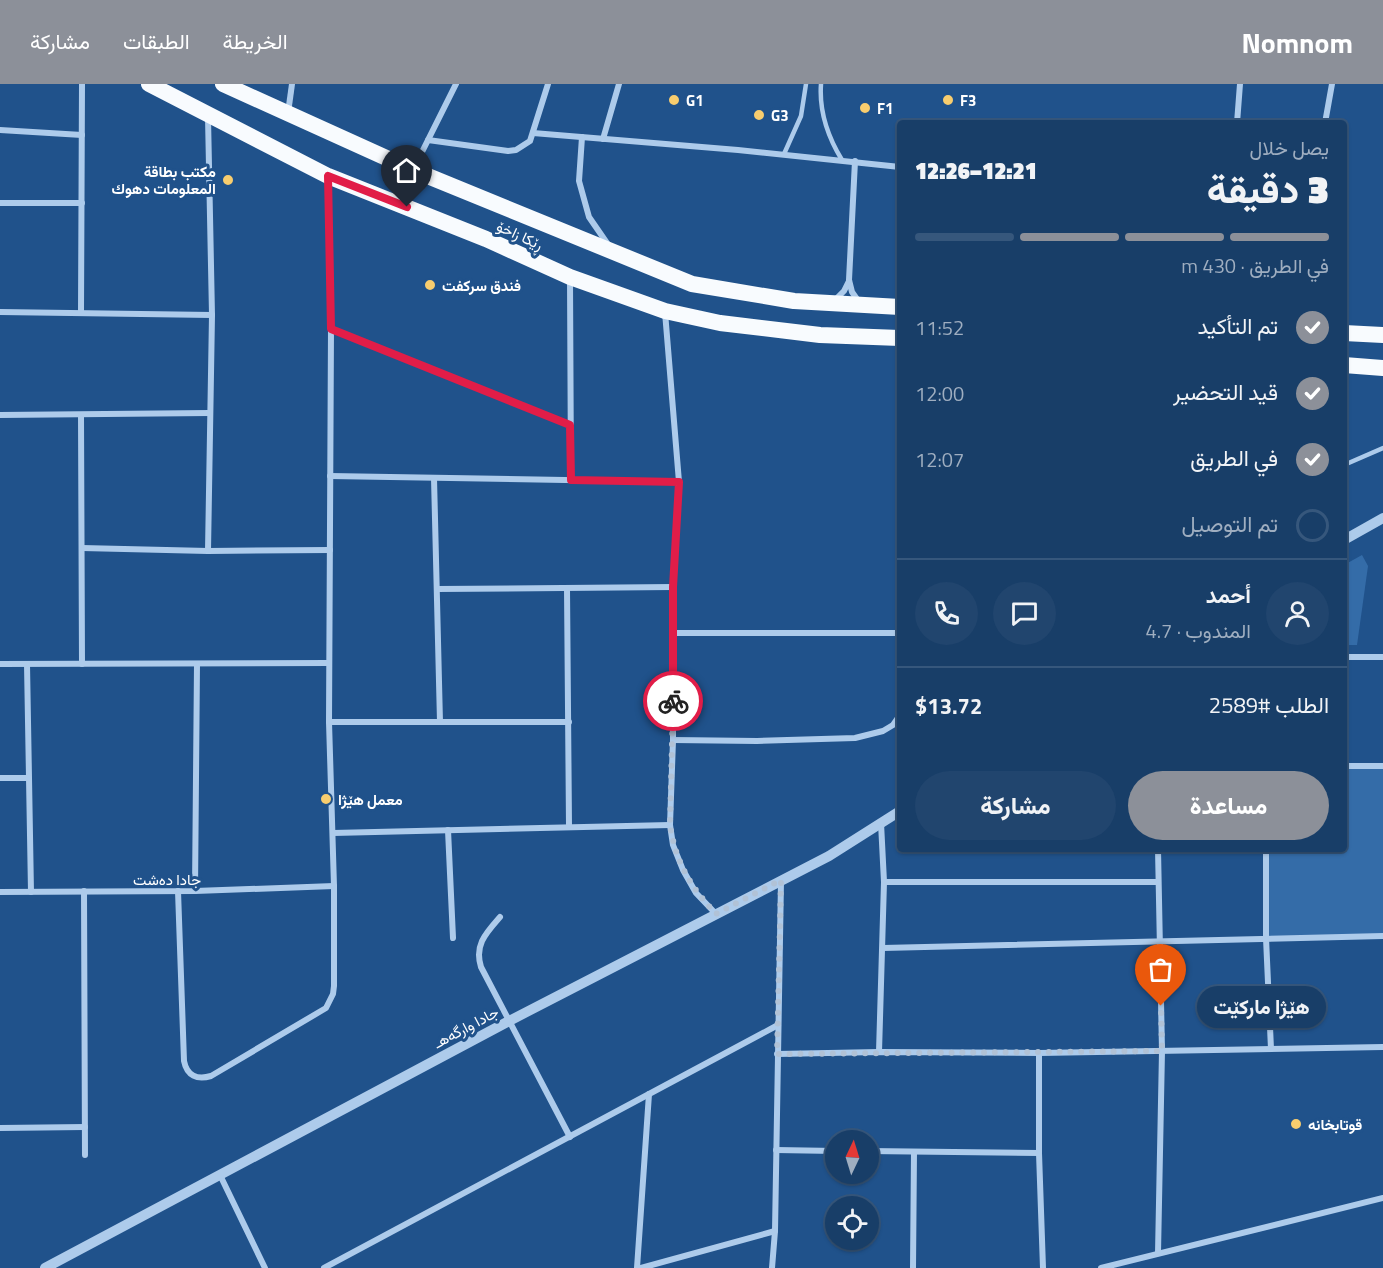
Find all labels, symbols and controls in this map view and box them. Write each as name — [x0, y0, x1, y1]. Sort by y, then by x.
text: Nomnom — [1242, 21, 1353, 64]
text: مشاركة — [30, 25, 90, 57]
text: الطبقات — [123, 25, 190, 57]
text: الخريطة — [223, 25, 288, 57]
place label: G1 — [686, 89, 704, 112]
place label: F3 — [960, 89, 976, 112]
marker: G1 — [667, 93, 681, 107]
marker: F3 — [941, 93, 955, 107]
place label: F1 — [877, 97, 893, 120]
marker: F1 — [858, 101, 872, 115]
place label: G3 — [771, 104, 789, 127]
marker: G3 — [752, 108, 766, 122]
text: يصل خلال — [1250, 132, 1329, 163]
pin — [381, 145, 432, 207]
icon: home — [390, 154, 423, 187]
text: 12:21–12:26 — [915, 154, 1037, 188]
text: 3 دقيقة — [1207, 159, 1329, 218]
place label: مكتب بطاقة المعلومات دهوك — [111, 160, 216, 200]
marker: مكتب بطاقة المعلومات دهوك — [221, 173, 235, 187]
street label: ڕێکا زاخۆ — [493, 214, 547, 257]
text: في الطريق · 430 m — [1181, 250, 1329, 281]
place label: فندق سركفت — [442, 274, 521, 297]
marker: فندق سركفت — [423, 278, 437, 292]
text: تم التأكيد — [1197, 309, 1278, 343]
icon: check — [1296, 311, 1329, 344]
text: 11:52 — [915, 312, 964, 343]
text: قيد التحضير — [1173, 375, 1278, 409]
icon: check — [1296, 377, 1329, 410]
text: 12:00 — [915, 378, 964, 409]
text: في الطريق — [1190, 441, 1278, 475]
icon: check — [1296, 443, 1329, 476]
text: 12:07 — [915, 444, 964, 475]
text: تم التوصيل — [1181, 507, 1278, 541]
text: أحمد — [1206, 578, 1251, 612]
button: phone — [915, 582, 978, 645]
button: chat — [993, 582, 1056, 645]
button: person — [1266, 582, 1329, 645]
text: المندوب · 4.7 — [1146, 615, 1251, 646]
courier — [643, 671, 703, 731]
icon: bike — [657, 685, 690, 718]
text: الطلب #2589 — [1209, 688, 1329, 722]
text: $13.72 — [915, 689, 982, 723]
button: مشاركة — [915, 771, 1116, 840]
button: مساعدة — [1128, 771, 1329, 840]
place label: معمل ھێژا — [338, 788, 403, 811]
marker: معمل ھێژا — [319, 792, 333, 806]
street label: جادا دەشت — [133, 868, 201, 891]
pin — [1135, 944, 1186, 1006]
icon: bag — [1144, 953, 1177, 986]
callout: هێژا ماركێت — [1197, 985, 1326, 1027]
text: هێژا ماركێت — [1213, 991, 1310, 1022]
street label: جادا وارگه‌هـ — [428, 1000, 503, 1054]
place label: قوتابخانه — [1308, 1113, 1362, 1136]
marker: قوتابخانه — [1289, 1117, 1303, 1131]
north arrow — [825, 1130, 879, 1184]
map controls — [825, 1130, 879, 1250]
button: locate — [825, 1196, 879, 1250]

